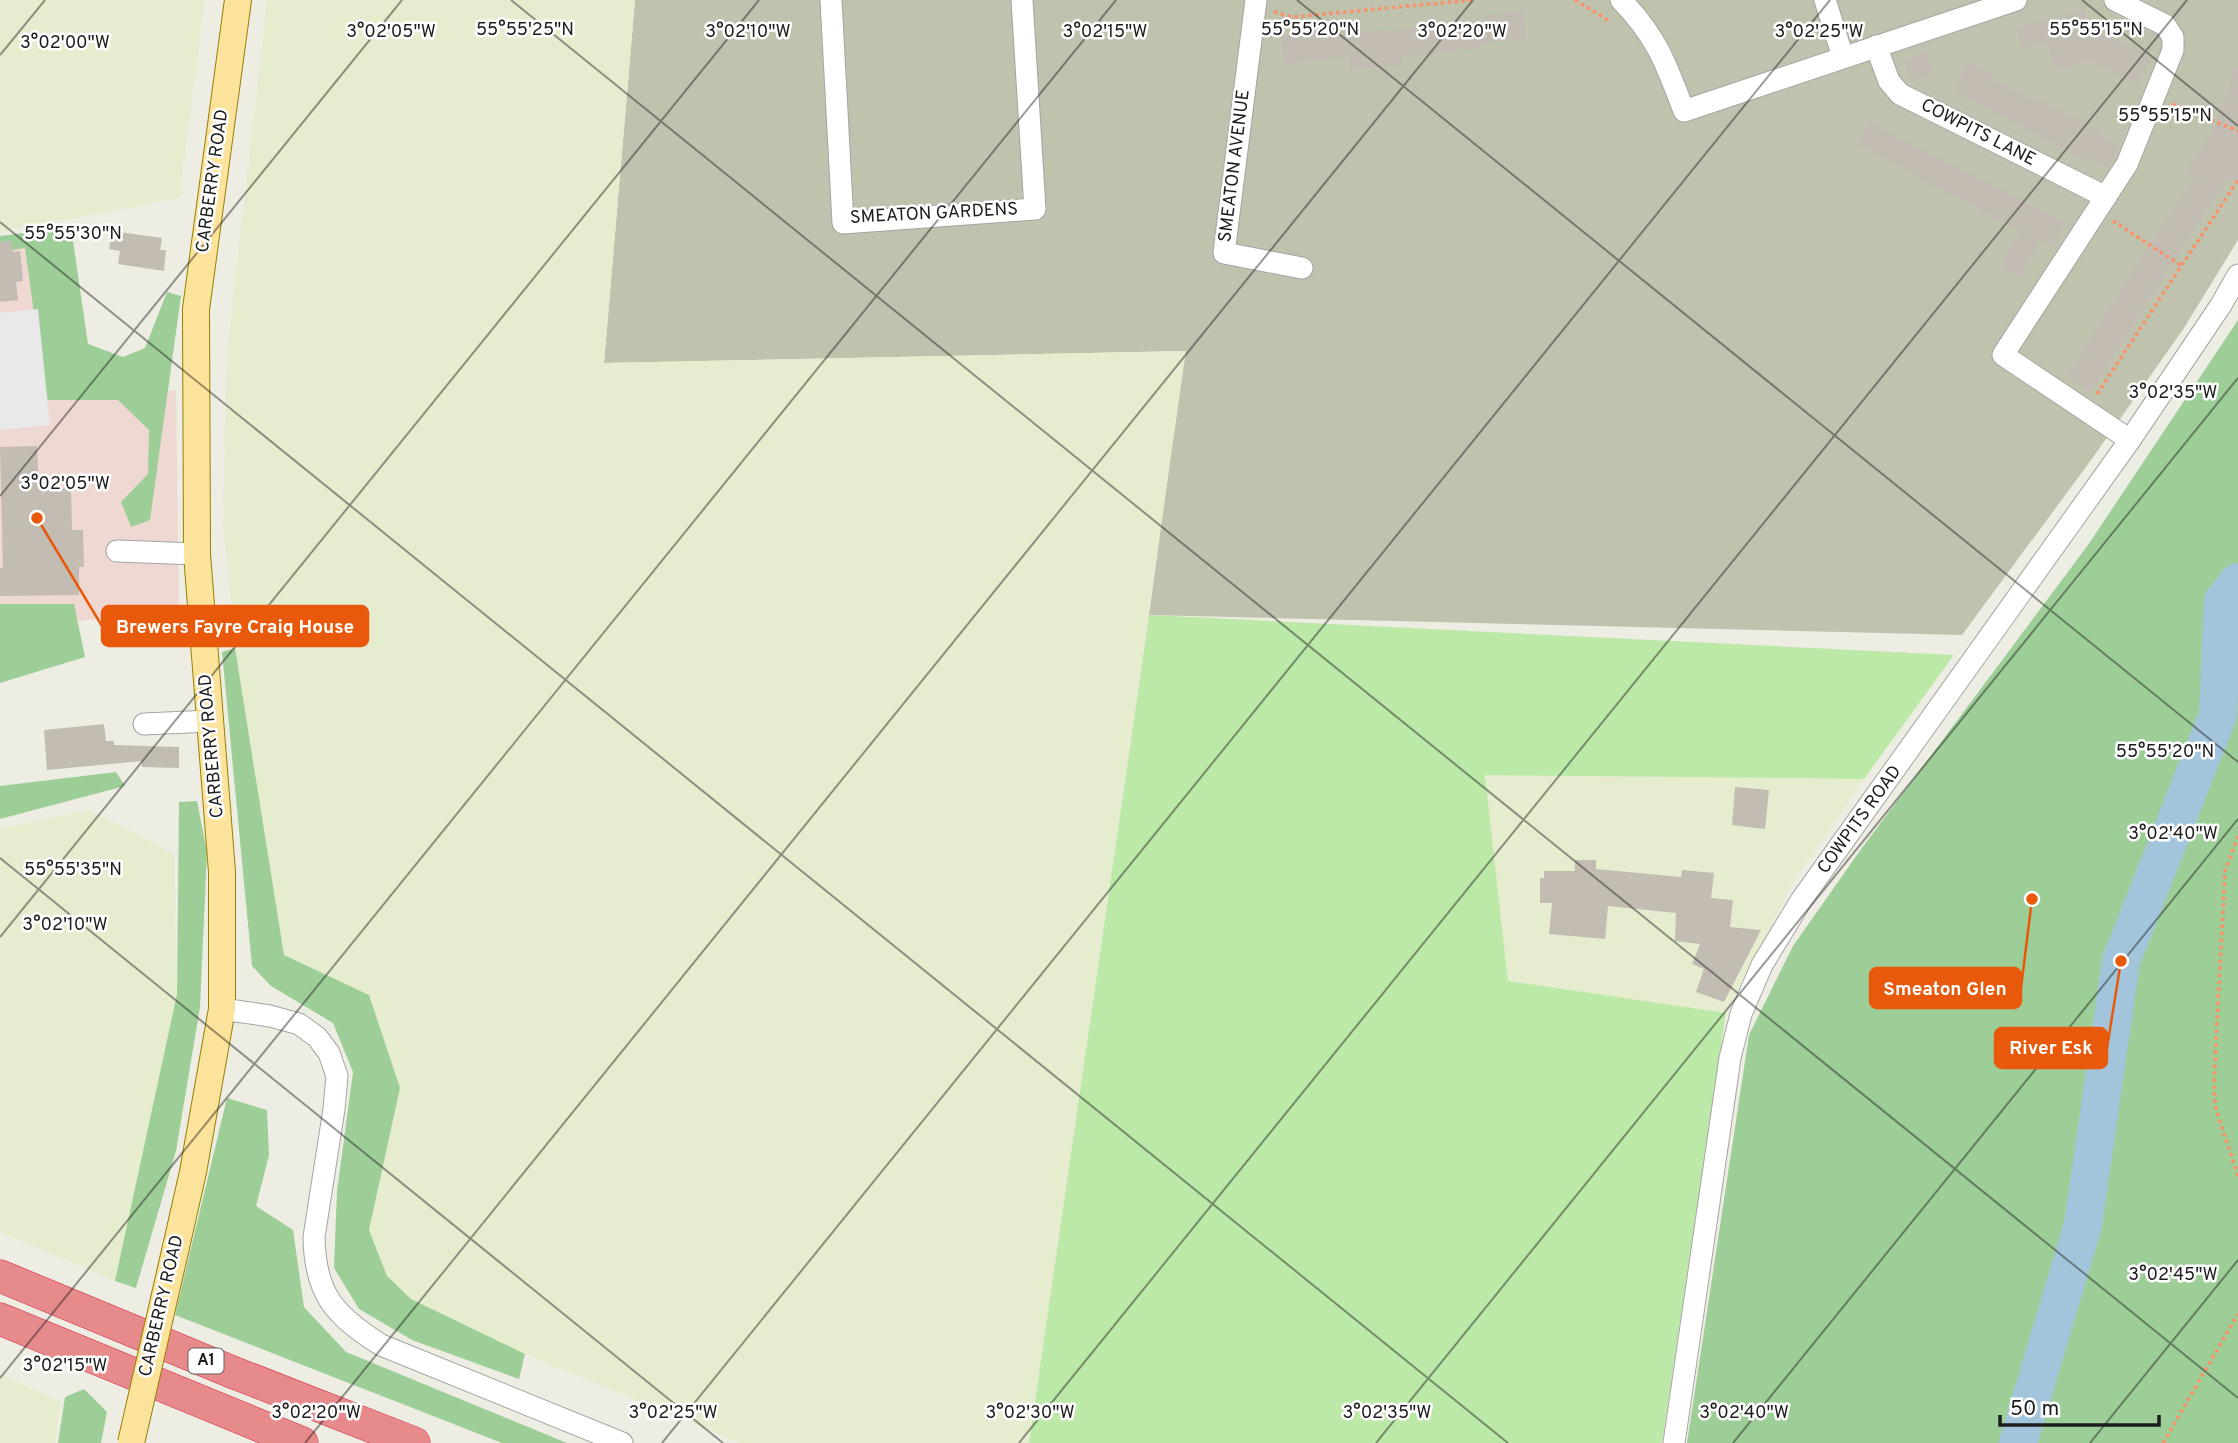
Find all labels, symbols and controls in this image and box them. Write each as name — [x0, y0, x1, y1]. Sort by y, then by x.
text: 55°55'25"N — [476, 19, 574, 42]
text: 55°55'20"N — [1261, 19, 1359, 42]
text: 55°55'15"N — [2049, 19, 2143, 42]
text: 3°02'05"W — [346, 21, 436, 44]
text: 3°02'10"W — [705, 21, 791, 44]
text: 3°02'15"W — [1063, 21, 1147, 44]
text: 3°02'20"W — [1417, 21, 1507, 44]
text: 3°02'25"W — [1774, 21, 1864, 44]
text: 3°02'00"W — [20, 32, 110, 55]
street label: SMEATON AVENUE — [1214, 88, 1256, 244]
street label: COWPITS LANE — [1917, 94, 2039, 172]
text: 55°55'15"N — [2118, 105, 2212, 128]
street label: CARBERRY ROAD — [192, 108, 234, 254]
street label: SMEATON GARDENS — [849, 198, 1019, 230]
text: 55°55'30"N — [24, 223, 122, 246]
text: 3°02'35"W — [2128, 382, 2218, 405]
text: 3°02'05"W — [20, 473, 110, 496]
callout: Brewers Fayre Craig House — [102, 606, 368, 646]
text: Brewers Fayre Craig House — [116, 616, 354, 640]
street label: CARBERRY ROAD — [194, 673, 230, 819]
text: 55°55'20"N — [2116, 741, 2214, 764]
street label: COWPITS ROAD — [1813, 761, 1907, 879]
text: 3°02'40"W — [2128, 823, 2218, 846]
text: 55°55'35"N — [24, 859, 122, 882]
text: 3°02'10"W — [22, 914, 108, 937]
callout: Smeaton Glen — [1870, 968, 2021, 1008]
text: Smeaton Glen — [1883, 978, 2007, 1002]
callout: River Esk — [1995, 1028, 2107, 1068]
text: River Esk — [2009, 1037, 2093, 1061]
street label: CARBERRY ROAD — [135, 1233, 189, 1379]
text: 3°02'45"W — [2128, 1264, 2218, 1287]
road number: A1 — [188, 1348, 224, 1373]
text: 3°02'15"W — [23, 1355, 107, 1378]
scale bar — [2000, 1384, 2159, 1428]
text: 50 m — [2010, 1396, 2059, 1423]
text: 3°02'20"W — [271, 1402, 361, 1425]
text: 3°02'25"W — [628, 1402, 718, 1425]
text: 3°02'30"W — [985, 1402, 1075, 1425]
text: 3°02'35"W — [1342, 1402, 1432, 1425]
text: 3°02'40"W — [1699, 1402, 1789, 1425]

